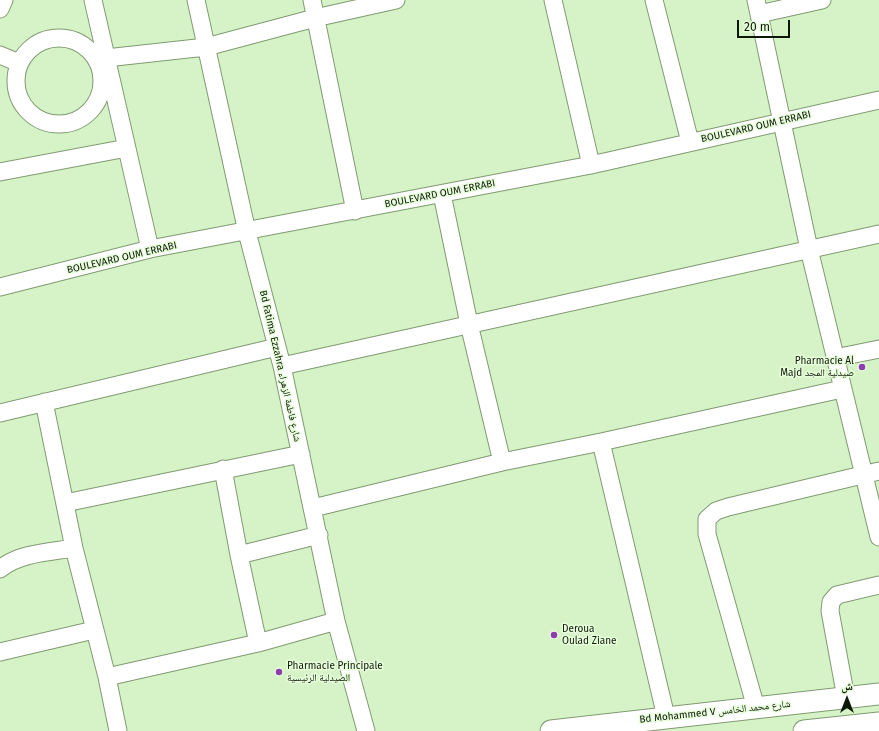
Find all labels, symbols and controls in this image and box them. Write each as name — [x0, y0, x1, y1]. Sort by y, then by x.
scale bar — [739, 12, 792, 38]
text: 20 m — [744, 20, 770, 34]
street label: BOULEVARD OUM ERRABI — [700, 109, 812, 145]
street label: BOULEVARD OUM ERRABI — [384, 177, 496, 211]
street label: BOULEVARD OUM ERRABI — [66, 240, 178, 276]
street label: Bd Fatima Ezzahra شارع فاطمة الزهراء — [257, 289, 303, 443]
place label: Pharmacie Al Majd صيدلية المجد — [780, 355, 854, 378]
marker: Pharmacie Al Majd صيدلية المجد — [857, 362, 867, 372]
place label: Deroua Oulad Ziane — [562, 623, 616, 646]
marker: Deroua Oulad Ziane — [549, 630, 559, 640]
place label: Pharmacie Principale الصيدلية الرئيسية — [287, 660, 383, 684]
marker: Pharmacie Principale الصيدلية الرئيسية — [274, 667, 284, 677]
north arrow — [827, 679, 867, 719]
text: ش — [841, 680, 853, 693]
street label: Bd Mohammed V شارع محمد الخامس — [639, 698, 791, 726]

